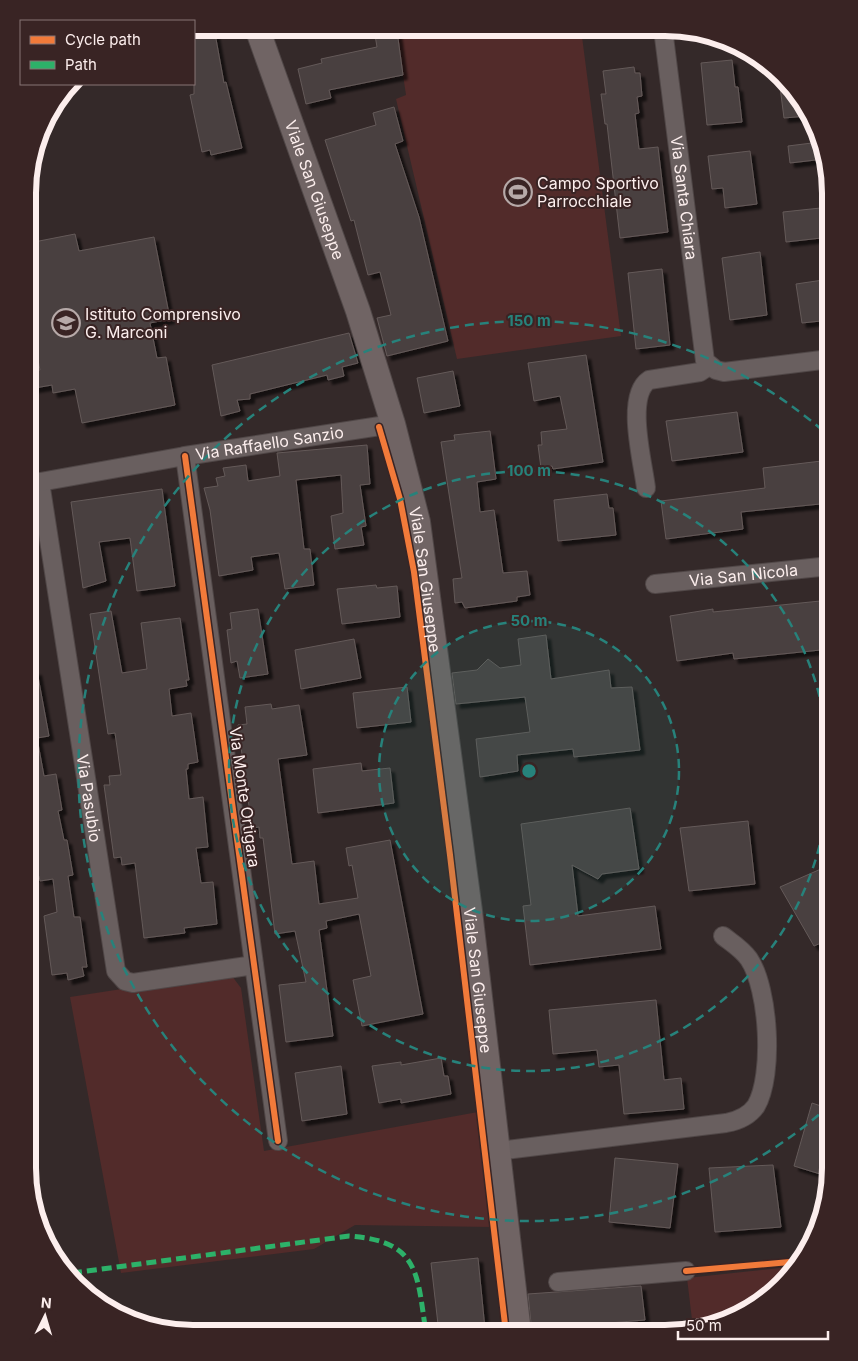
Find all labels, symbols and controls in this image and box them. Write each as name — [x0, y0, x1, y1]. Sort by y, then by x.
legend — [20, 20, 195, 85]
text: Cycle path — [65, 30, 141, 49]
text: Path — [65, 55, 97, 74]
street label: Viale San Giuseppe — [281, 118, 349, 262]
street label: Via Santa Chiara — [667, 134, 702, 261]
place label: Campo Sportivo Parrocchiale — [537, 173, 659, 211]
sports icon: Campo Sportivo Parrocchiale — [503, 177, 533, 207]
place label: Istituto Comprensivo G. Marconi — [85, 304, 241, 342]
school or university icon: Istituto Comprensivo G. Marconi — [51, 308, 81, 338]
text: 150 m — [507, 311, 551, 330]
street label: Via Raffaello Sanzio — [194, 422, 345, 464]
text: 100 m — [507, 461, 551, 480]
street label: Viale San Giuseppe — [405, 505, 445, 654]
street label: Via San Nicola — [688, 559, 799, 590]
text: 50 m — [511, 611, 547, 630]
street label: Via Monte Ortigara — [225, 725, 265, 869]
street label: Via Pasubio — [72, 753, 106, 844]
centre of rings — [520, 762, 538, 780]
street label: Viale San Giuseppe — [460, 906, 496, 1054]
north arrow — [20, 1291, 70, 1341]
text: N — [40, 1294, 52, 1311]
scale bar — [678, 1308, 828, 1340]
text: 50 m — [686, 1316, 722, 1335]

